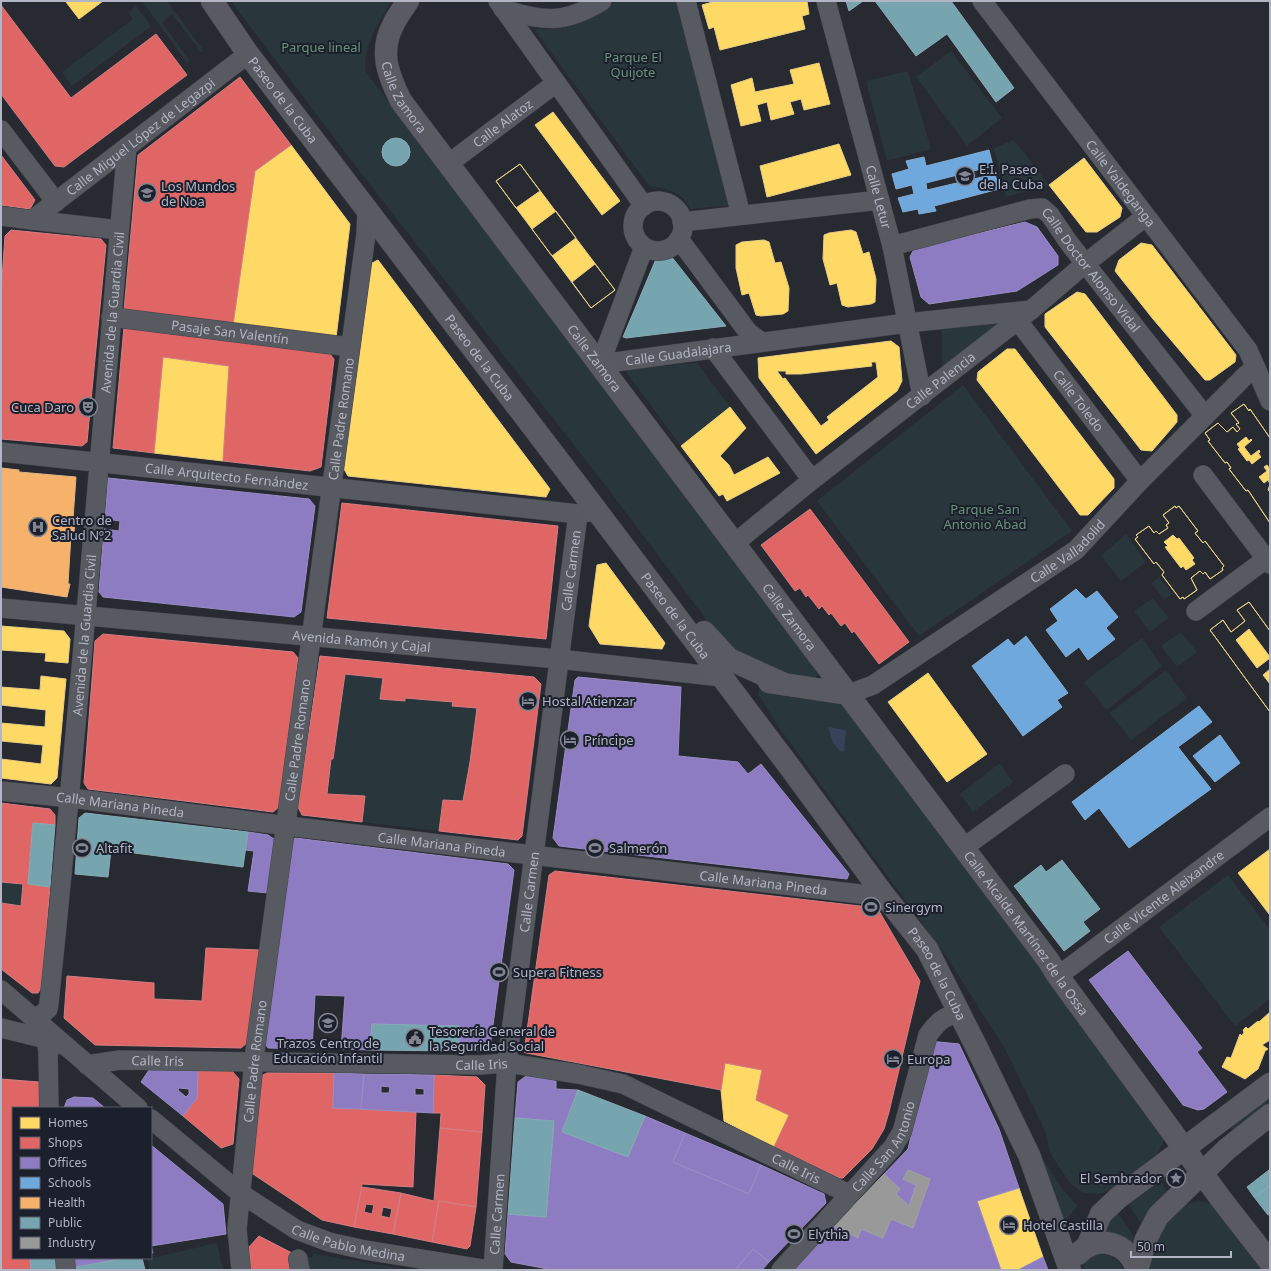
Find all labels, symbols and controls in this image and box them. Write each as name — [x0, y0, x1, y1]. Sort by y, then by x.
park label: Parque lineal — [281, 38, 361, 56]
park label: Parque El Quijote — [604, 48, 662, 81]
street label: Paseo de la Cuba — [244, 53, 322, 147]
street label: Calle Zamora — [378, 60, 431, 137]
street label: Calle Miguel López de Legazpi — [62, 74, 219, 200]
street label: Calle Alatoz — [469, 95, 536, 152]
street label: Calle Valdeganga — [1082, 136, 1160, 230]
place label: E.I. Paseo de la Cuba — [979, 160, 1043, 193]
street label: Calle Letur — [862, 163, 896, 231]
school or university icon: E.I. Paseo de la Cuba — [954, 165, 976, 187]
place label: Los Mundos de Noa — [161, 177, 235, 210]
school or university icon: Los Mundos de Noa — [136, 182, 158, 204]
street label: Calle Doctor Alonso Vidal — [1038, 203, 1145, 336]
street label: Avenida de la Guardia Civil — [96, 231, 128, 394]
street label: Paseo de la Cuba — [441, 311, 519, 404]
street label: Pasaje San Valentín — [170, 316, 290, 348]
street label: Calle Zamora — [563, 321, 626, 395]
street label: Calle Guadalajara — [624, 338, 732, 370]
street label: Calle Palencia — [902, 348, 979, 413]
street label: Calle Padre Romano — [324, 356, 358, 481]
street label: Calle Toledo — [1049, 366, 1108, 435]
theatre icon: Cuca Daro — [77, 396, 99, 418]
place label: Cuca Daro — [11, 398, 74, 416]
street label: Calle Arquitecto Fernández — [144, 459, 309, 494]
park label: Parque San Antonio Abad — [943, 500, 1027, 533]
place label: Centro de Salud Nº2 — [52, 511, 112, 544]
street label: Calle Valladolid — [1026, 515, 1109, 587]
hospital icon: Centro de Salud Nº2 — [27, 516, 49, 538]
street label: Calle Carmen — [557, 529, 585, 612]
street label: Avenida de la Guardia Civil — [68, 554, 100, 717]
street label: Paseo de la Cuba — [637, 569, 714, 663]
street label: Calle Zamora — [758, 579, 821, 654]
street label: Avenida Ramón y Cajal — [292, 626, 431, 656]
street label: Calle Padre Romano — [280, 678, 314, 802]
hotel icon: Hostal Atienzar — [517, 690, 539, 712]
place label: Hostal Atienzar — [542, 692, 636, 710]
hotel icon: Príncipe — [559, 729, 581, 751]
place label: Príncipe — [584, 731, 634, 749]
street label: Calle Mariana Pineda — [55, 788, 185, 822]
street label: Calle Mariana Pineda — [377, 828, 507, 861]
sports icon: Altafit — [71, 837, 93, 859]
sports icon: Salmerón — [584, 837, 606, 859]
place label: Altafit — [96, 839, 132, 857]
place label: Salmerón — [609, 839, 667, 857]
street label: Calle Vicente Aleixandre — [1100, 846, 1228, 948]
street label: Calle Alcalde Martínez de la Ossa — [960, 847, 1093, 1019]
street label: Calle Carmen — [515, 850, 543, 933]
street label: Calle Mariana Pineda — [699, 866, 828, 899]
sports icon: Sinergym — [860, 896, 882, 918]
place label: Sinergym — [885, 898, 943, 916]
street label: Paseo de la Cuba — [904, 923, 970, 1023]
sports icon: Supera Fitness — [488, 961, 510, 983]
place label: Supera Fitness — [513, 963, 602, 981]
street label: Calle Padre Romano — [239, 999, 271, 1123]
school or university icon: Trazos Centro de Educación Infantil — [317, 1012, 339, 1034]
place label: Tesorería General de la Seguridad Social — [429, 1022, 555, 1055]
public building icon: Tesorería General de la Seguridad Social — [404, 1027, 426, 1049]
place label: Trazos Centro de Educación Infantil — [273, 1034, 383, 1067]
hotel icon: Europa — [882, 1048, 904, 1070]
place label: Europa — [907, 1050, 951, 1068]
street label: Calle Iris — [131, 1051, 184, 1070]
street label: Calle Iris — [455, 1054, 508, 1074]
street label: Calle San Antonio — [847, 1099, 919, 1196]
legend — [12, 1107, 152, 1259]
text: Homes — [48, 1114, 88, 1131]
text: Shops — [48, 1134, 83, 1151]
street label: Calle Iris — [769, 1149, 824, 1188]
text: Offices — [48, 1154, 87, 1171]
place icon: El Sembrador — [1165, 1167, 1187, 1189]
place label: El Sembrador — [1080, 1169, 1163, 1187]
street label: Calle Carmen — [485, 1173, 509, 1255]
text: Schools — [48, 1174, 91, 1191]
text: Health — [48, 1194, 85, 1211]
text: Public — [48, 1214, 82, 1231]
hotel icon: Hotel Castilla — [998, 1214, 1020, 1236]
place label: Hotel Castilla — [1023, 1216, 1103, 1234]
street label: Calle Pablo Medina — [288, 1220, 406, 1265]
sports icon: Elythia — [783, 1223, 805, 1245]
place label: Elythia — [808, 1225, 849, 1243]
scale bar — [1131, 1233, 1231, 1259]
text: Industry — [48, 1234, 96, 1251]
text: 50 m — [1137, 1238, 1165, 1255]

